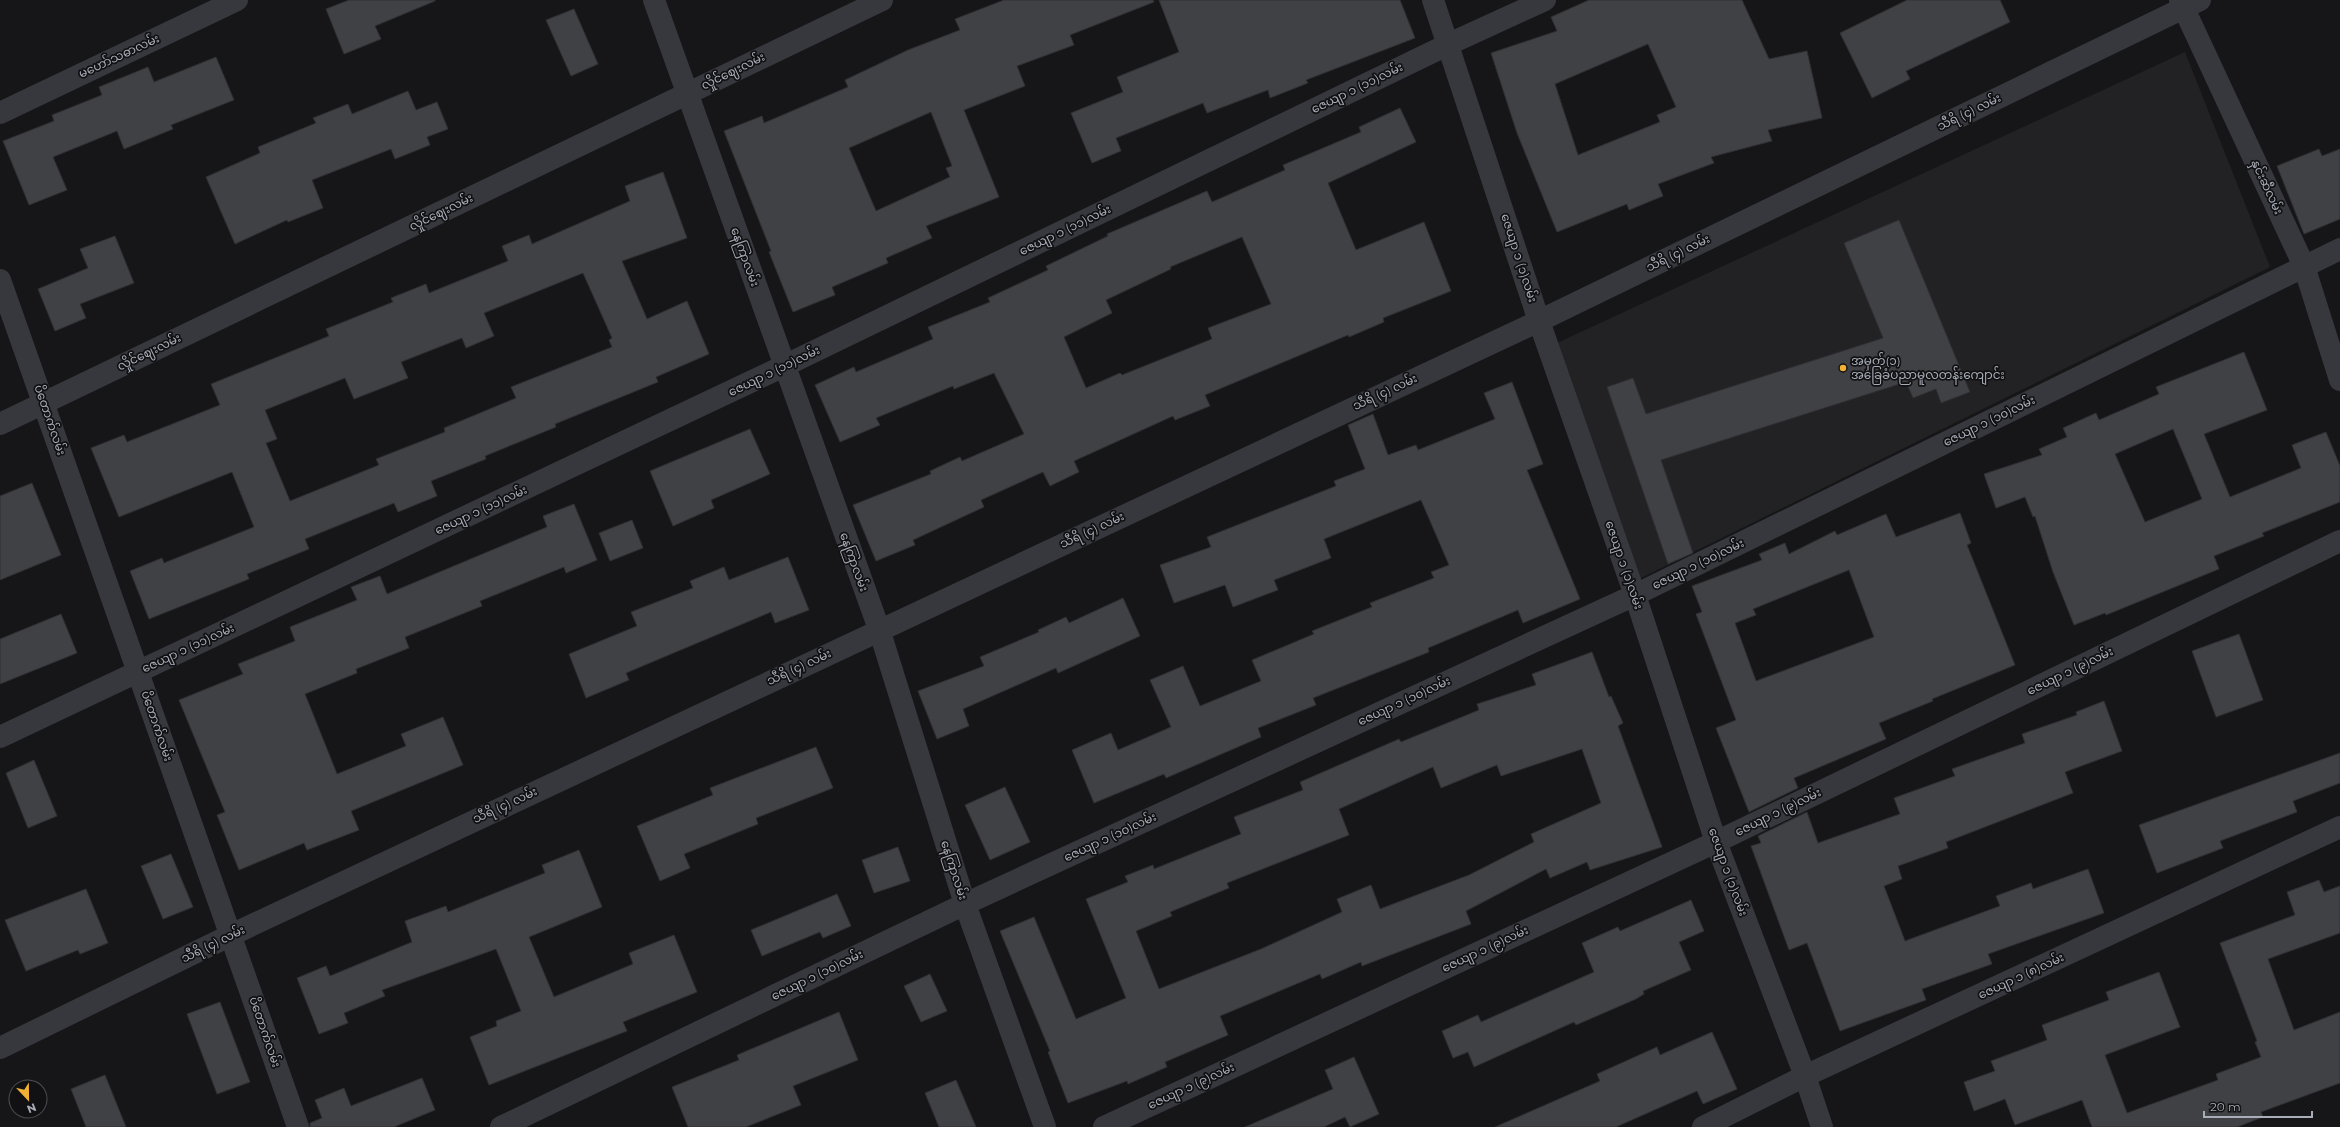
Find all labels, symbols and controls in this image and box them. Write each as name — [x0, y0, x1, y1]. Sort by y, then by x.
street label: မဟော်သဓာလမ်း — [76, 29, 162, 81]
street label: လှိုင်ဈေးလမ်း — [698, 48, 768, 95]
street label: ဇေယျာ ၁ (၁၁)လမ်း — [1308, 58, 1406, 119]
street label: သီရိ (၄) လမ်း — [1934, 89, 2004, 136]
street label: နှင်းဆီလမ်း — [2246, 157, 2288, 218]
street label: လှိုင်ဈေးလမ်း — [406, 189, 476, 236]
street label: ဇေယျာ ၁ (၁၁)လမ်း — [1016, 200, 1114, 261]
street label: ဇေယျာ ၁ (၁)လမ်း — [1495, 211, 1542, 305]
street label: နေကြာလမ်း — [725, 225, 764, 289]
street label: သီရိ (၄) လမ်း — [1643, 230, 1713, 277]
street label: လှိုင်ဈေးလမ်း — [114, 329, 184, 376]
street label: ဇေယျာ ၁ (၁၁)လမ်း — [725, 341, 823, 402]
place label: အမှတ်(၁) အခြေခံပညာမူလတန်းကျောင်း — [1851, 352, 2005, 385]
marker: အမှတ်(၁) အခြေခံပညာမူလတန်းကျောင်း — [1838, 363, 1848, 373]
street label: သီရိ (၄) လမ်း — [1350, 369, 1421, 416]
street label: ပိတောက်လမ်း — [31, 382, 71, 457]
street label: ဇေယျာ ၁ (၁၀)လမ်း — [1940, 391, 2039, 452]
street label: ဇေယျာ ၁ (၁၁)လမ်း — [432, 481, 531, 540]
street label: သီရိ (၄) လမ်း — [1057, 507, 1128, 554]
street label: ဇေယျာ ၁ (၁)လမ်း — [1599, 518, 1648, 612]
street label: နေကြာလမ်း — [834, 530, 873, 594]
street label: ဇေယျာ ၁ (၁၀)လမ်း — [1649, 534, 1748, 595]
street label: ဇေယျာ ၁ (၁၁)လမ်း — [139, 619, 238, 678]
street label: ဇေယျာ ၁ (၉)လမ်း — [2024, 642, 2117, 701]
street label: သီရိ (၄) လမ်း — [764, 644, 835, 691]
street label: ဇေယျာ ၁ (၁၀)လမ်း — [1355, 672, 1454, 731]
street label: ပိတောက်လမ်း — [138, 688, 178, 763]
street label: သီရိ (၄) လမ်း — [470, 782, 541, 829]
street label: ဇေယျာ ၁ (၉)လမ်း — [1732, 783, 1825, 842]
street label: ဇေယျာ ၁ (၁၀)လမ်း — [1061, 808, 1160, 867]
street label: ဇေယျာ ၁ (၁)လမ်း — [1703, 825, 1752, 919]
street label: နေကြာလမ်း — [935, 838, 972, 902]
street label: သီရိ (၄) လမ်း — [178, 921, 248, 968]
street label: ဇေယျာ ၁ (၉)လမ်း — [1439, 921, 1532, 978]
street label: ဇေယျာ ၁ (၁၀)လမ်း — [768, 945, 867, 1006]
street label: ဇေယျာ ၁ (၈)လမ်း — [1975, 948, 2067, 1005]
street label: ပိတောက်လမ်း — [246, 994, 286, 1069]
street label: ဇေယျာ ၁ (၉)လမ်း — [1145, 1058, 1238, 1115]
north arrow — [8, 1079, 48, 1119]
scale bar — [2204, 1093, 2312, 1119]
text: 20 m — [2210, 1099, 2241, 1114]
text: N — [25, 1100, 38, 1116]

